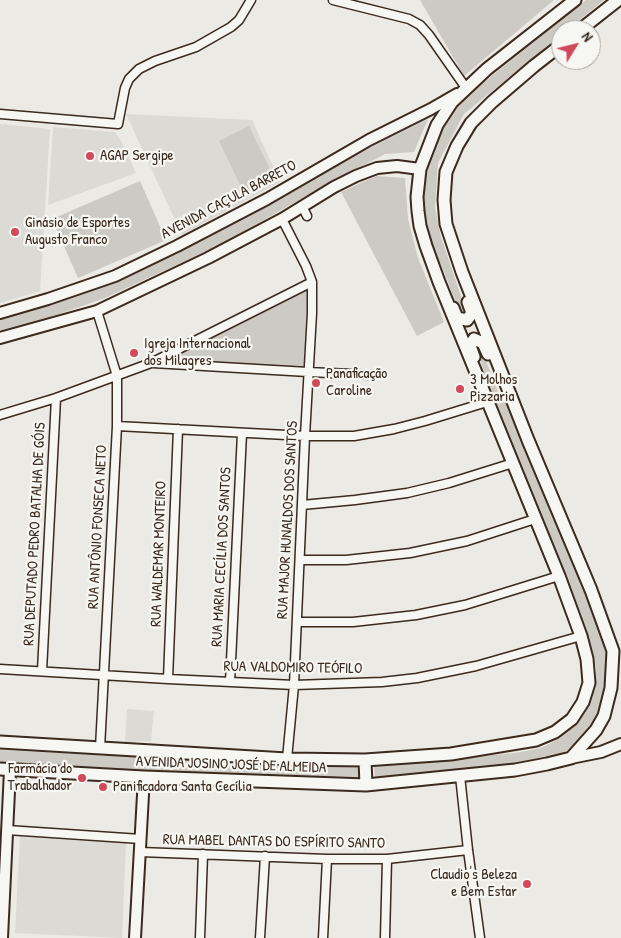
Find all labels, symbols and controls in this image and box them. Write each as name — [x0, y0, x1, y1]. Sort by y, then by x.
north arrow — [551, 20, 601, 70]
text: N — [578, 28, 598, 45]
place label: AGAP Sergipe — [100, 147, 174, 165]
marker: AGAP Sergipe — [84, 150, 96, 162]
street label: AVENIDA CAÇULA BARRETO — [158, 157, 300, 243]
place label: Ginásio de Esportes Augusto Franco — [25, 214, 130, 249]
marker: Ginásio de Esportes Augusto Franco — [9, 226, 21, 238]
place label: Igreja Internacional dos Milagres — [144, 335, 251, 370]
marker: Igreja Internacional dos Milagres — [128, 347, 140, 359]
place label: Panaficação Caroline — [326, 365, 387, 400]
place label: 3 Molhos Pizzaria — [470, 371, 517, 406]
marker: Panaficação Caroline — [310, 377, 322, 389]
marker: 3 Molhos Pizzaria — [454, 383, 466, 395]
street label: RUA MAJOR HUNALDOS DOS SANTOS — [274, 420, 302, 620]
street label: RUA DEPUTADO PEDRO BATALHA DE GÓIS — [20, 422, 50, 646]
street label: RUA ANTÔNIO FONSECA NETO — [85, 445, 111, 609]
street label: RUA MARIA CECÍLIA DOS SANTOS — [208, 467, 236, 647]
street label: RUA WALDEMAR MONTEIRO — [147, 481, 171, 627]
street label: RUA VALDOMIRO TEÓFILO — [223, 658, 363, 678]
street label: AVENIDA JOSINO JOSÉ DE ALMEIDA — [136, 753, 326, 777]
place label: Farmácia do Trabalhador — [7, 760, 72, 795]
marker: Farmácia do Trabalhador — [76, 772, 88, 784]
place label: Panificadora Santa Cecília — [113, 778, 252, 796]
marker: Panificadora Santa Cecília — [97, 781, 109, 793]
street label: RUA MABEL DANTAS DO ESPÍRITO SANTO — [163, 831, 385, 853]
place label: Claudio's Beleza e Bem Estar — [430, 866, 517, 901]
marker: Claudio's Beleza e Bem Estar — [521, 878, 533, 890]

